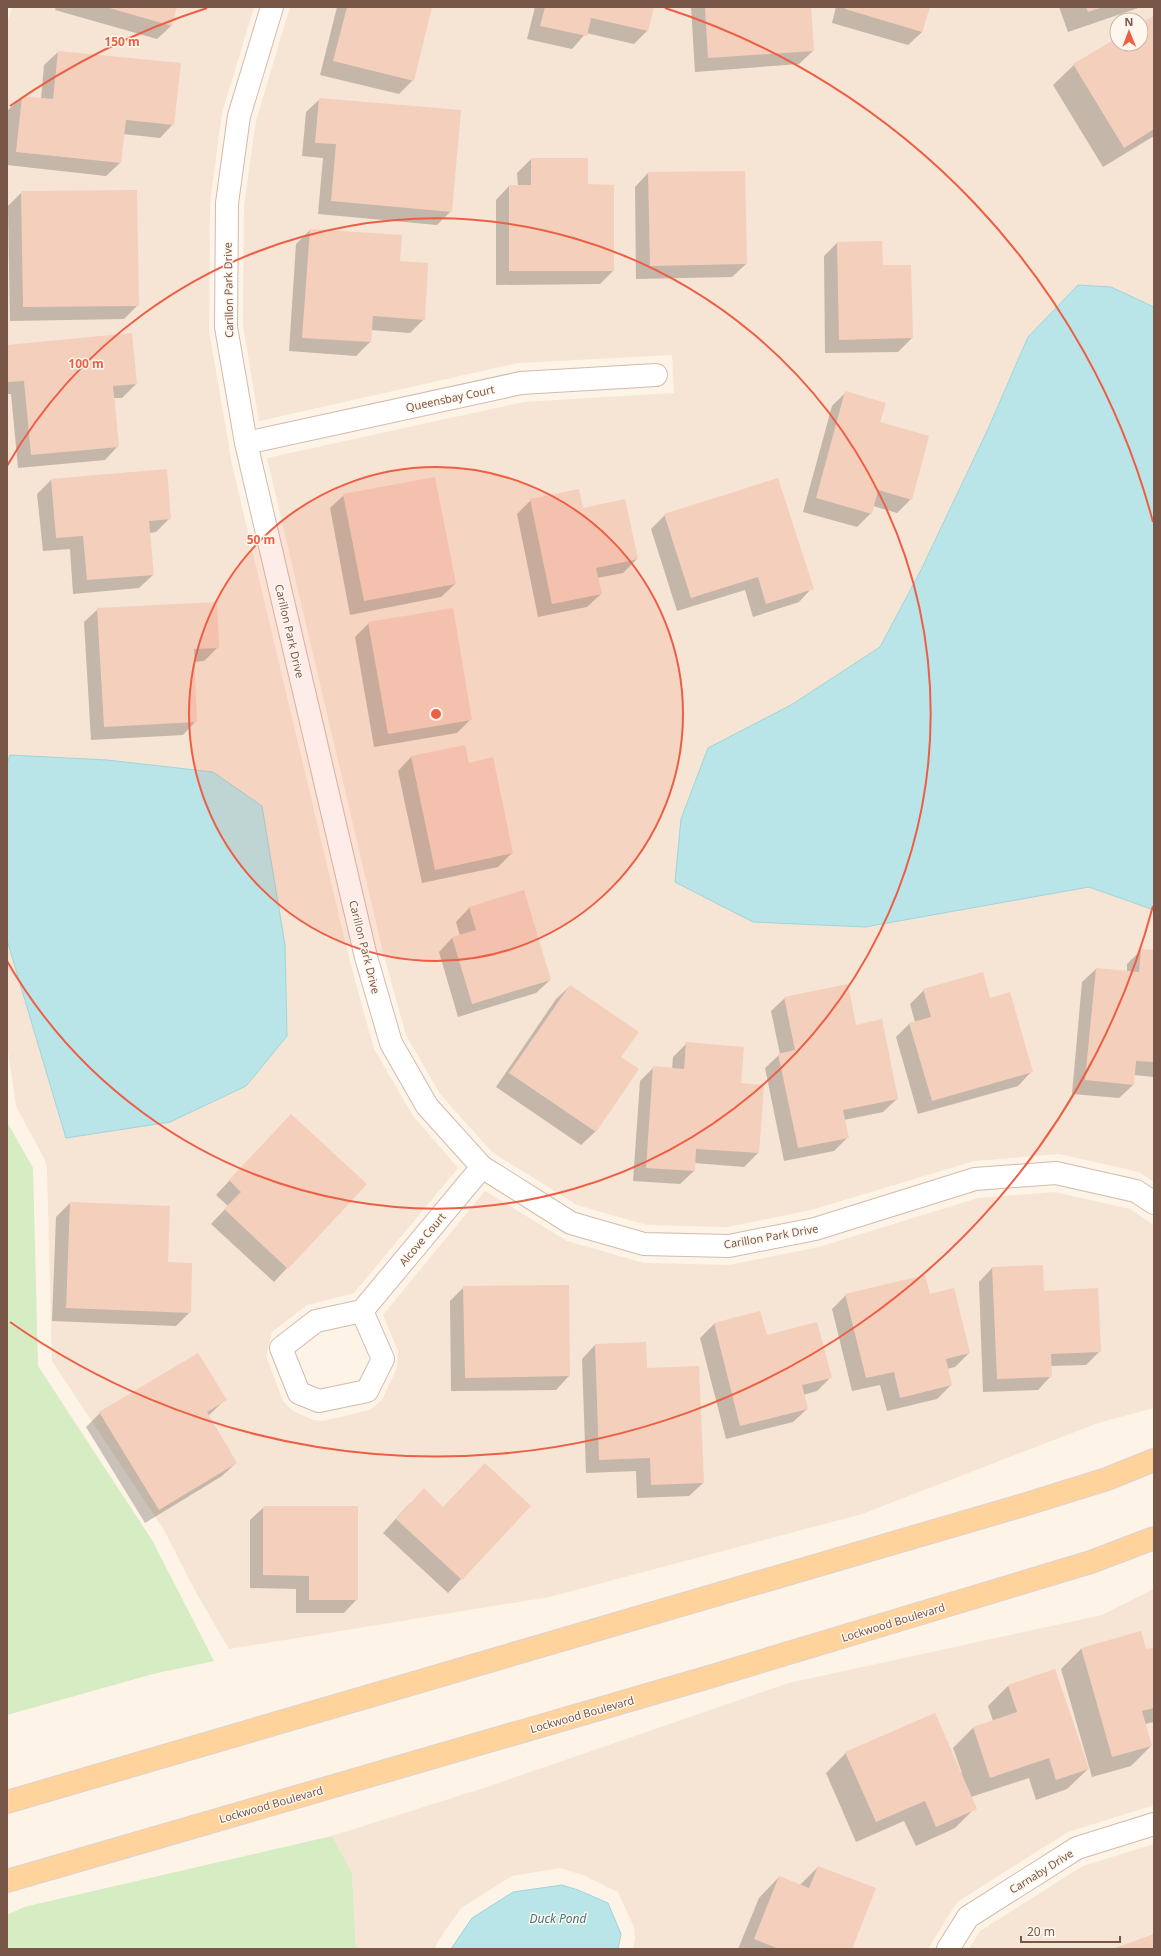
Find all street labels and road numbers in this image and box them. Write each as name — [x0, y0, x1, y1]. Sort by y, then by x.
street label: Carillon Park Drive — [220, 242, 236, 338]
street label: Queensbay Court — [404, 381, 496, 415]
street label: Carillon Park Drive — [272, 583, 308, 679]
street label: Carillon Park Drive — [346, 899, 384, 995]
street label: Alcove Court — [395, 1209, 449, 1269]
street label: Carillon Park Drive — [723, 1220, 819, 1252]
street label: Lockwood Boulevard — [839, 1599, 947, 1645]
street label: Lockwood Boulevard — [528, 1692, 636, 1736]
street label: Lockwood Boulevard — [217, 1782, 325, 1826]
street label: Carnaby Drive — [1006, 1845, 1076, 1897]

